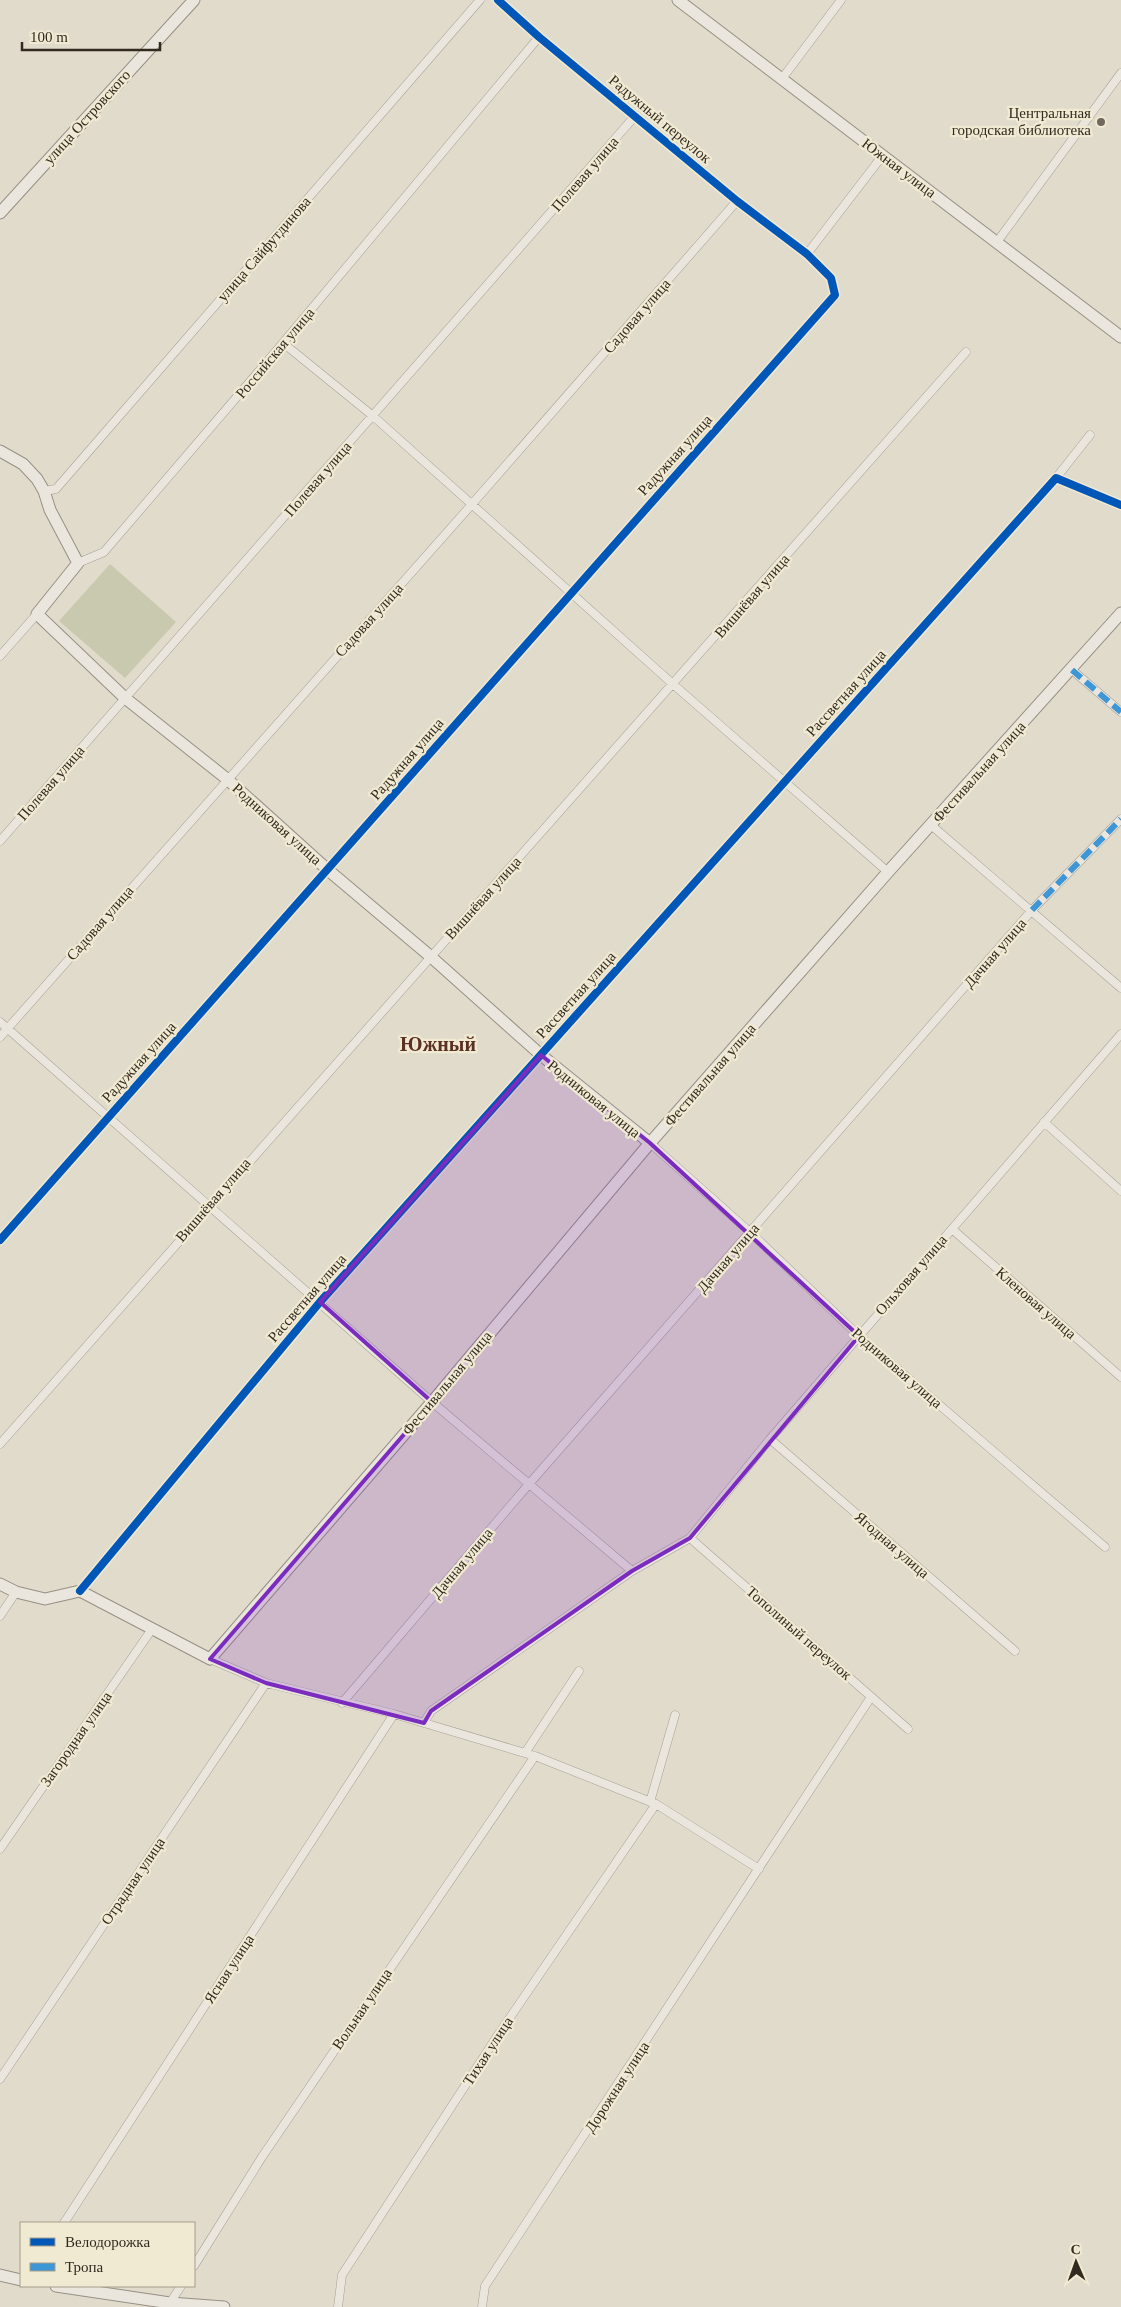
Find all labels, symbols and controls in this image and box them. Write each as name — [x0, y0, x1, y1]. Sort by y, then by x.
scale bar — [22, 20, 160, 52]
text: 100 m — [30, 29, 68, 45]
street label: улица Островского — [41, 67, 133, 167]
street label: Радужный переулок — [606, 72, 715, 167]
place label: Центральная городская библиотека — [952, 105, 1091, 138]
marker: Центральная городская библиотека — [1095, 116, 1107, 128]
street label: Полевая улица — [548, 133, 622, 215]
street label: Южная улица — [859, 135, 939, 201]
street label: улица Сайфутдинова — [214, 193, 314, 305]
street label: Садовая улица — [600, 275, 674, 356]
street label: Российская улица — [232, 304, 318, 402]
street label: Радужная улица — [635, 411, 716, 499]
street label: Полевая улица — [281, 438, 355, 520]
street label: Вишнёвая улица — [711, 551, 793, 641]
street label: Садовая улица — [332, 580, 406, 660]
street label: Рассветная улица — [803, 646, 889, 740]
street label: Радужная улица — [367, 715, 447, 803]
street label: Фестивальная улица — [929, 718, 1029, 826]
street label: Полевая улица — [14, 742, 88, 824]
street label: Родниковая улица — [229, 780, 325, 868]
street label: Вишнёвая улица — [442, 853, 524, 943]
street label: Садовая улица — [63, 882, 137, 963]
street label: Дачная улица — [961, 915, 1030, 991]
street label: Рассветная улица — [533, 948, 619, 1042]
street label: Радужная улица — [99, 1018, 180, 1106]
street label: Фестивальная улица — [661, 1020, 759, 1129]
district label: Южный — [400, 1033, 476, 1055]
street label: Родниковая улица — [545, 1057, 644, 1141]
street label: Вишнёвая улица — [172, 1155, 254, 1245]
street label: Дачная улица — [694, 1220, 763, 1296]
street label: Ольховая улица — [872, 1231, 950, 1318]
street label: Рассветная улица — [265, 1251, 350, 1345]
street label: Кленовая улица — [993, 1264, 1080, 1342]
street label: Родниковая улица — [849, 1325, 946, 1412]
street label: Фестивальная улица — [399, 1328, 495, 1438]
street label: Ягодная улица — [852, 1509, 933, 1582]
street label: Дачная улица — [428, 1525, 496, 1601]
street label: Тополиный переулок — [743, 1583, 855, 1683]
street label: Загородная улица — [37, 1688, 115, 1789]
street label: Отрадная улица — [98, 1834, 168, 1928]
street label: Ясная улица — [201, 1931, 257, 2007]
street label: Вольная улица — [329, 1965, 395, 2052]
street label: Тихая улица — [460, 2013, 516, 2088]
street label: Дорожная улица — [582, 2038, 653, 2135]
legend — [20, 2222, 195, 2287]
text: Велодорожка — [65, 2234, 150, 2250]
north arrow — [1051, 2237, 1101, 2287]
text: С — [1070, 2242, 1081, 2257]
text: Тропа — [65, 2259, 104, 2275]

